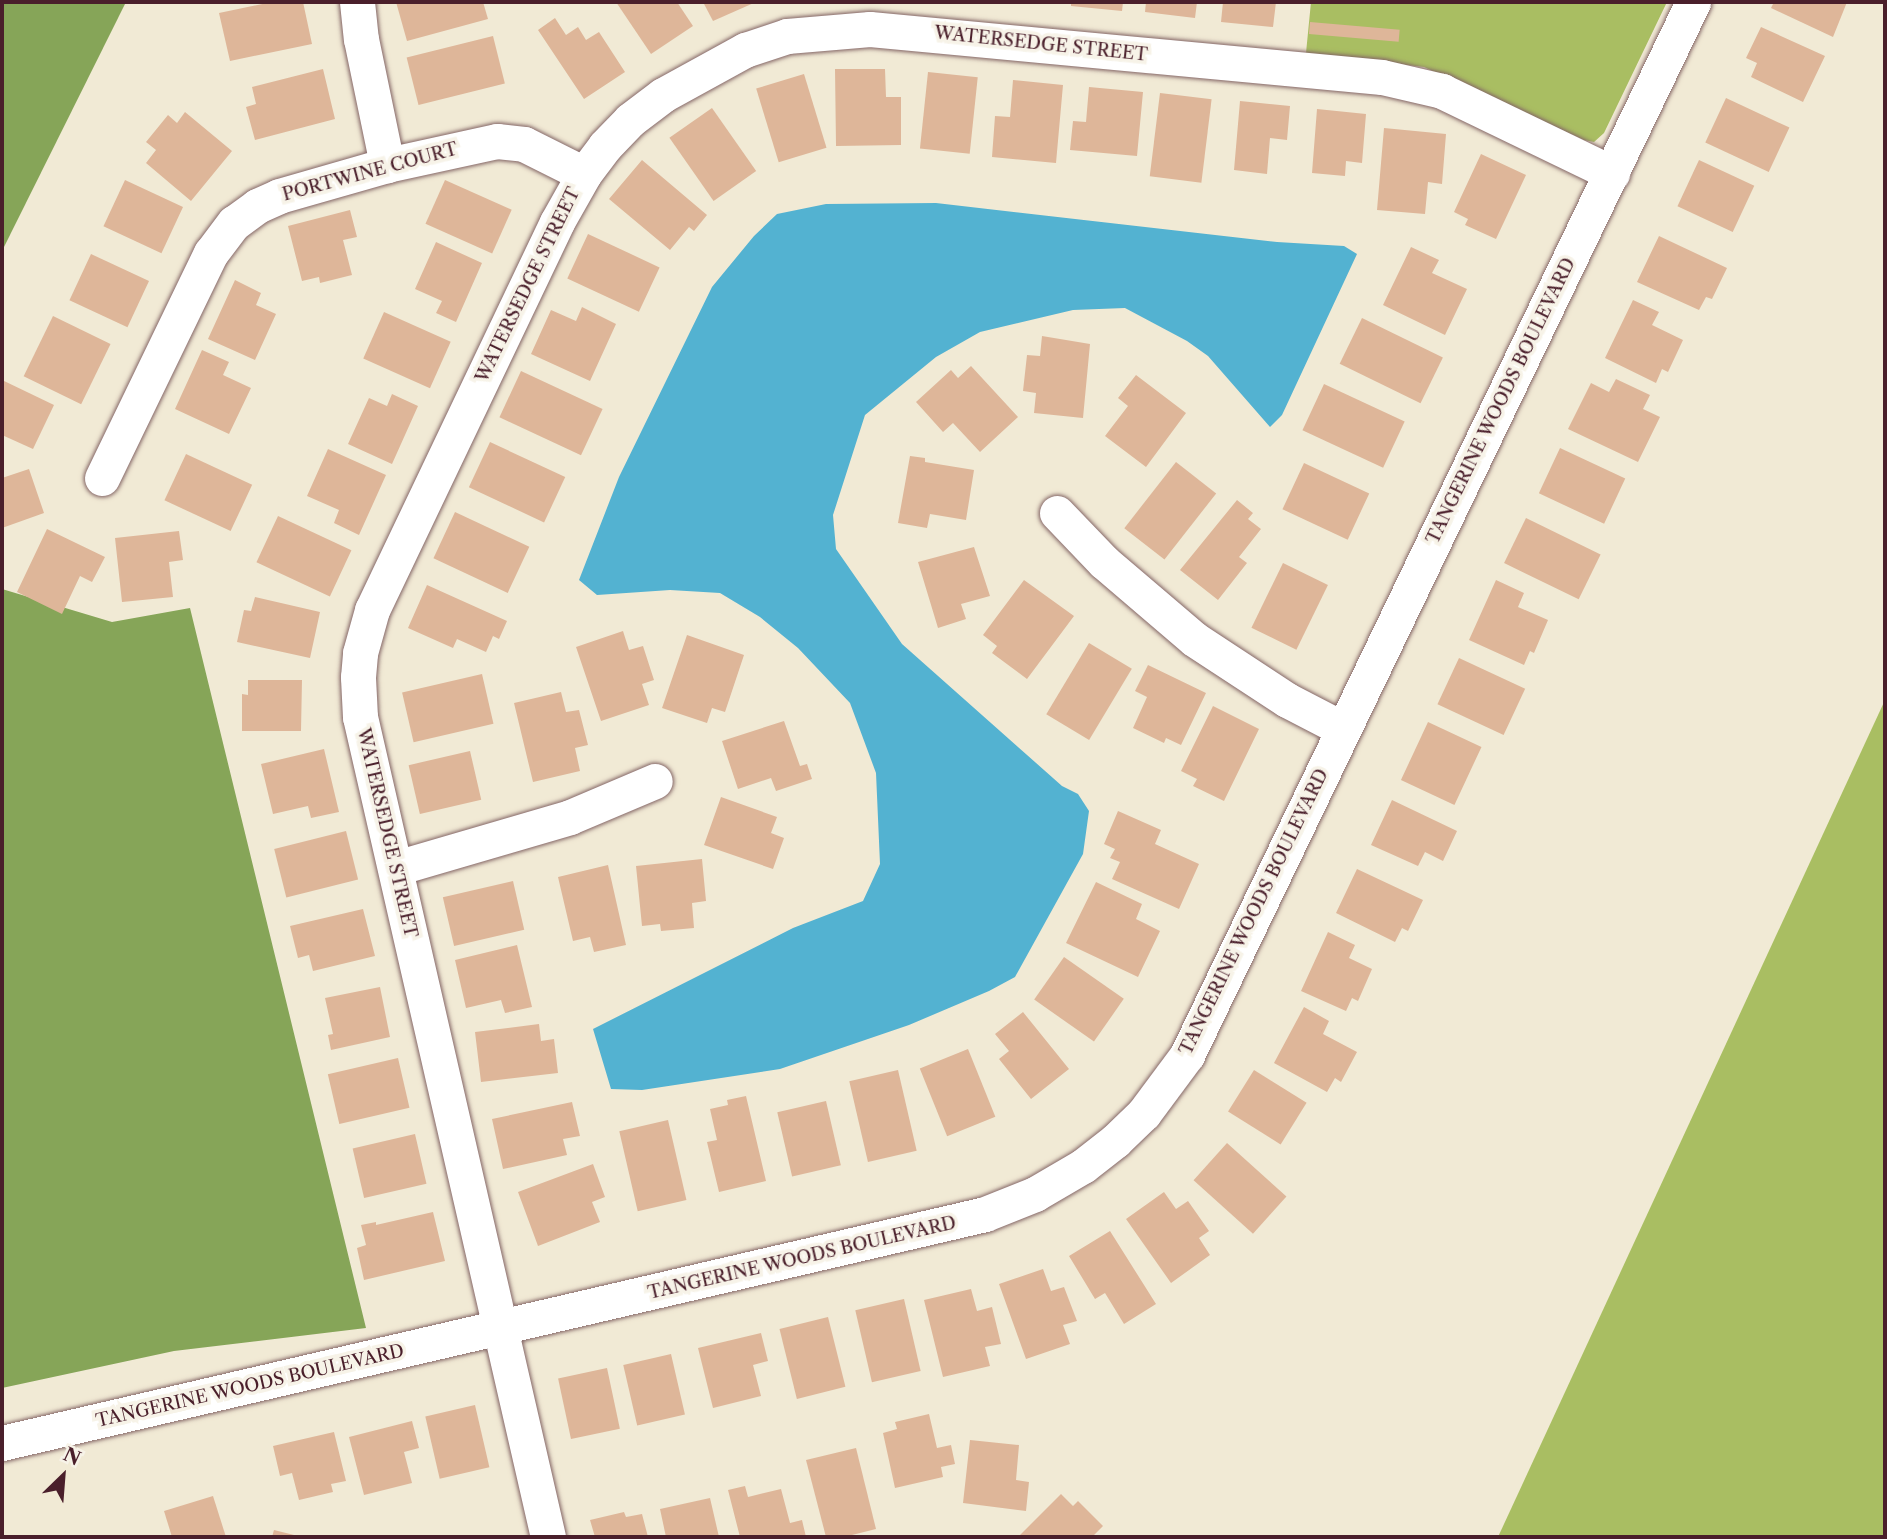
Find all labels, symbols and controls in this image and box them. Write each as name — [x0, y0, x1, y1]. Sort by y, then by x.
street label: WATERSEDGE STREET — [933, 22, 1149, 66]
street label: PORTWINE COURT — [280, 138, 460, 206]
street label: WATERSEDGE STREET — [471, 184, 585, 386]
street label: TANGERINE WOODS BOULEVARD — [1422, 254, 1580, 548]
street label: WATERSEDGE STREET — [352, 726, 422, 940]
street label: TANGERINE WOODS BOULEVARD — [1175, 765, 1333, 1059]
street label: TANGERINE WOODS BOULEVARD — [645, 1212, 959, 1304]
street label: TANGERINE WOODS BOULEVARD — [93, 1340, 407, 1432]
north arrow — [28, 1441, 98, 1511]
text: N — [60, 1443, 84, 1470]

